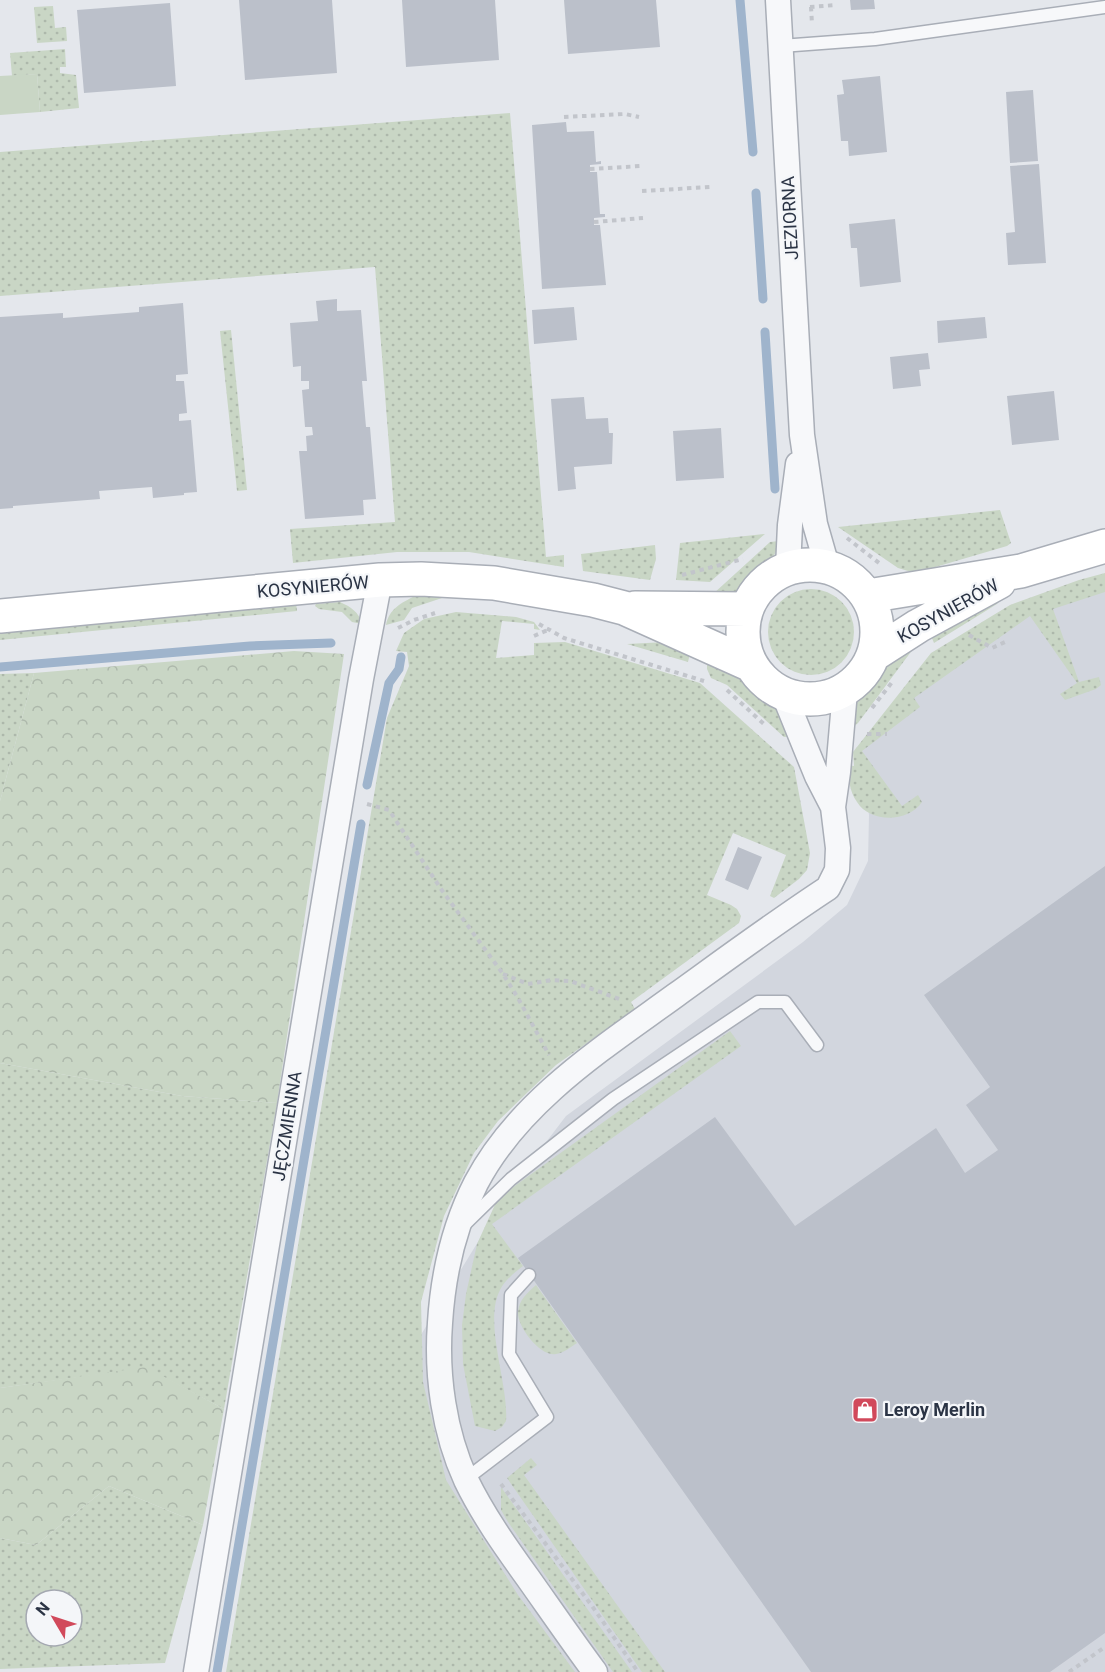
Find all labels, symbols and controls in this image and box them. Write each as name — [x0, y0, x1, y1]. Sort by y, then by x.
street label: JEZIORNA — [777, 175, 802, 261]
street label: KOSYNIERÓW — [256, 571, 370, 602]
street label: KOSYNIERÓW — [894, 574, 1002, 647]
street label: JĘCZMIENNA — [267, 1069, 306, 1182]
shop icon: Leroy Merlin — [850, 1395, 880, 1425]
place label: Leroy Merlin — [884, 1399, 985, 1420]
north arrow — [24, 1588, 84, 1648]
text: N — [32, 1599, 54, 1619]

